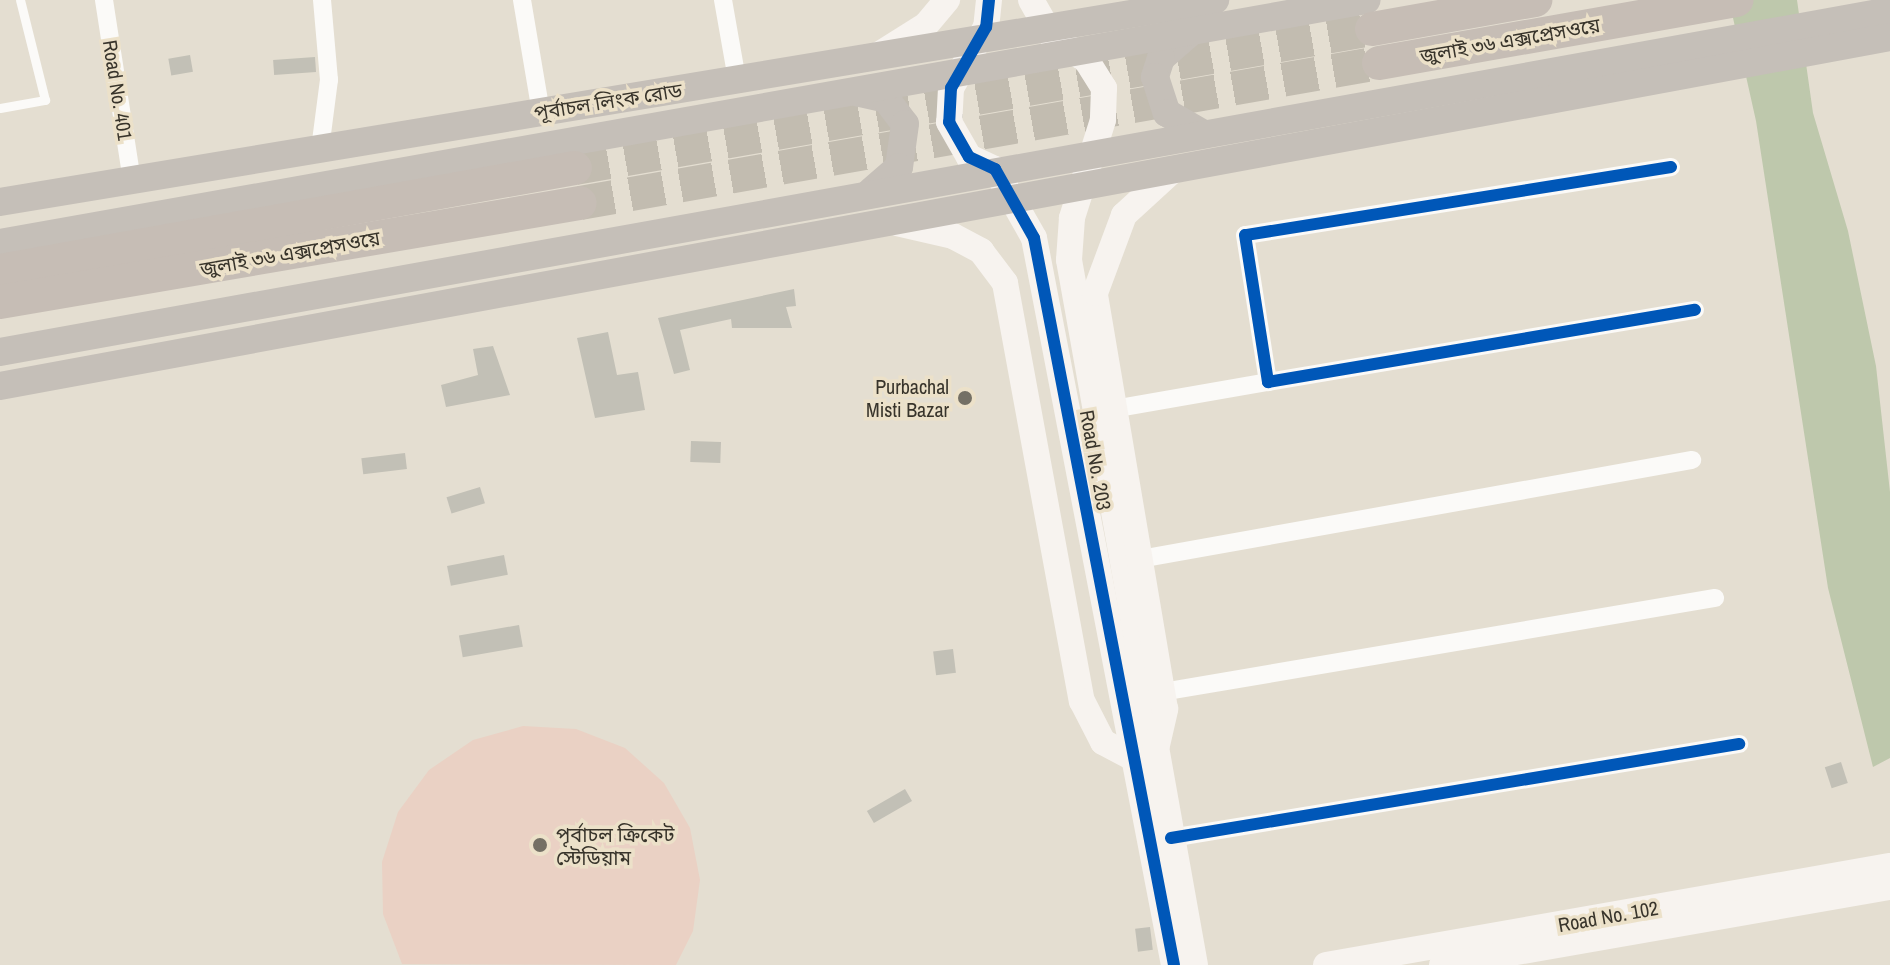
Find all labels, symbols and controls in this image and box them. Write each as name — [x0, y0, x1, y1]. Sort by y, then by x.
street label: জুলাই ৩৬ এক্সপ্রেসওয়ে — [1418, 12, 1602, 68]
street label: Road No. 401 — [98, 38, 138, 142]
street label: পূর্বাচল লিংক রোড — [532, 77, 684, 125]
street label: জুলাই ৩৬ এক্সপ্রেসওয়ে — [198, 225, 382, 281]
place label: Purbachal Misti Bazar — [866, 374, 949, 421]
marker: Purbachal Misti Bazar — [956, 389, 974, 407]
street label: Road No. 203 — [1075, 408, 1117, 512]
place label: পূর্বাচল ক্রিকেট স্টেডিয়াম — [556, 822, 674, 869]
marker: পূর্বাচল ক্রিকেট স্টেডিয়াম — [531, 836, 549, 854]
street label: Road No. 102 — [1556, 895, 1660, 937]

